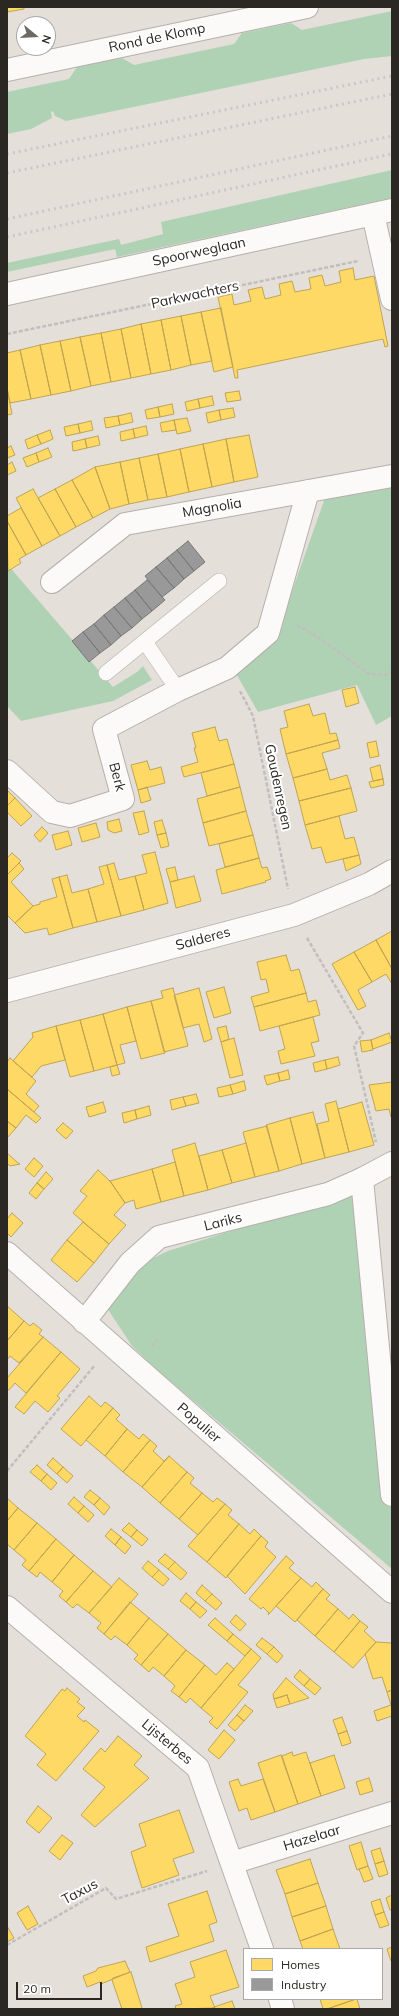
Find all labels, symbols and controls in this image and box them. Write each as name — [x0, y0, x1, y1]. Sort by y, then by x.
north arrow — [16, 16, 56, 56]
street label: Rond de Klomp — [107, 20, 207, 56]
text: N — [39, 33, 54, 46]
street label: Spoorweglaan — [151, 234, 247, 270]
street label: Parkwachters — [150, 278, 240, 312]
street label: Magnolia — [181, 495, 243, 521]
street label: Goudenregen — [261, 743, 295, 831]
street label: Berk — [105, 761, 129, 793]
street label: Salderes — [174, 924, 232, 954]
street label: Lariks — [202, 1209, 244, 1235]
street label: Populier — [174, 1399, 224, 1447]
street label: Lijsterbes — [138, 1716, 196, 1768]
street label: Hazelaar — [281, 1821, 343, 1855]
street label: Taxus — [59, 1876, 101, 1908]
legend — [243, 1948, 383, 2000]
text: Homes — [281, 1957, 320, 1972]
scale bar — [18, 1974, 104, 2000]
text: Industry — [281, 1977, 326, 1992]
text: 20 m — [23, 1981, 51, 1996]

